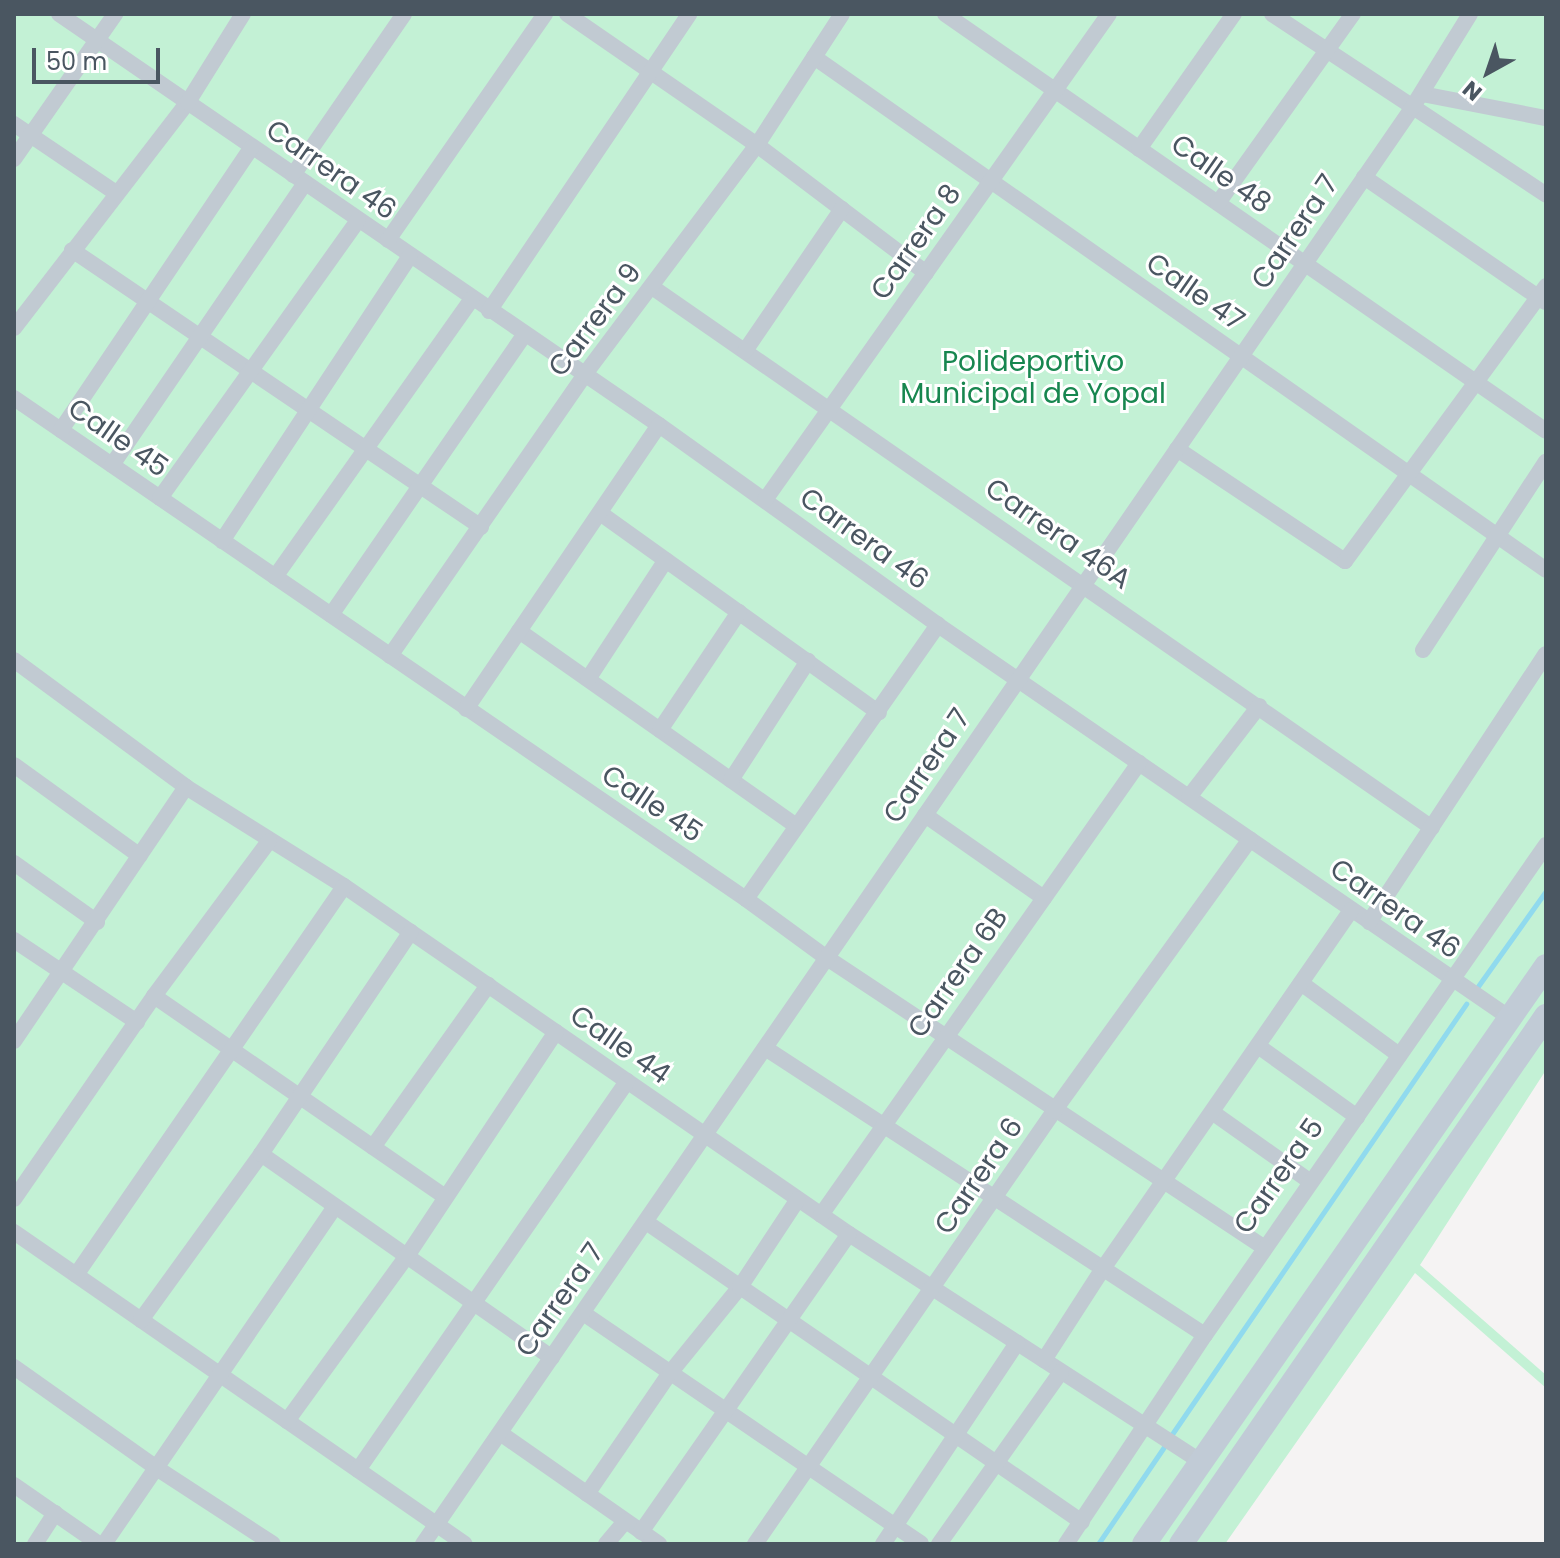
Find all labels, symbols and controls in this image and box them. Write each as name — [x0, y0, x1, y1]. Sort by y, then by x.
scale bar — [36, 32, 164, 82]
north arrow — [1448, 32, 1528, 112]
text: 50 m — [46, 45, 107, 78]
text: N — [1456, 74, 1489, 108]
street label: Carrera 46 — [260, 113, 402, 227]
street label: Calle 48 — [1164, 127, 1278, 221]
street label: Carrera 7 — [1244, 168, 1346, 296]
street label: Carrera 8 — [864, 178, 968, 306]
street label: Calle 47 — [1139, 246, 1251, 338]
street label: Carrera 9 — [541, 257, 649, 383]
park label: Polideportivo Municipal de Yopal — [900, 345, 1166, 411]
street label: Calle 45 — [62, 391, 174, 485]
street label: Carrera 46A — [979, 472, 1137, 596]
street label: Carrera 46 — [793, 481, 935, 597]
street label: Carrera 7 — [876, 702, 978, 830]
street label: Calle 45 — [595, 758, 709, 850]
street label: Carrera 46 — [1324, 852, 1466, 966]
street label: Carrera 6B — [901, 902, 1015, 1044]
street label: Calle 44 — [564, 998, 676, 1092]
street label: Carrera 6 — [928, 1111, 1030, 1241]
street label: Carrera 5 — [1227, 1112, 1331, 1240]
street label: Carrera 7 — [509, 1237, 611, 1363]

